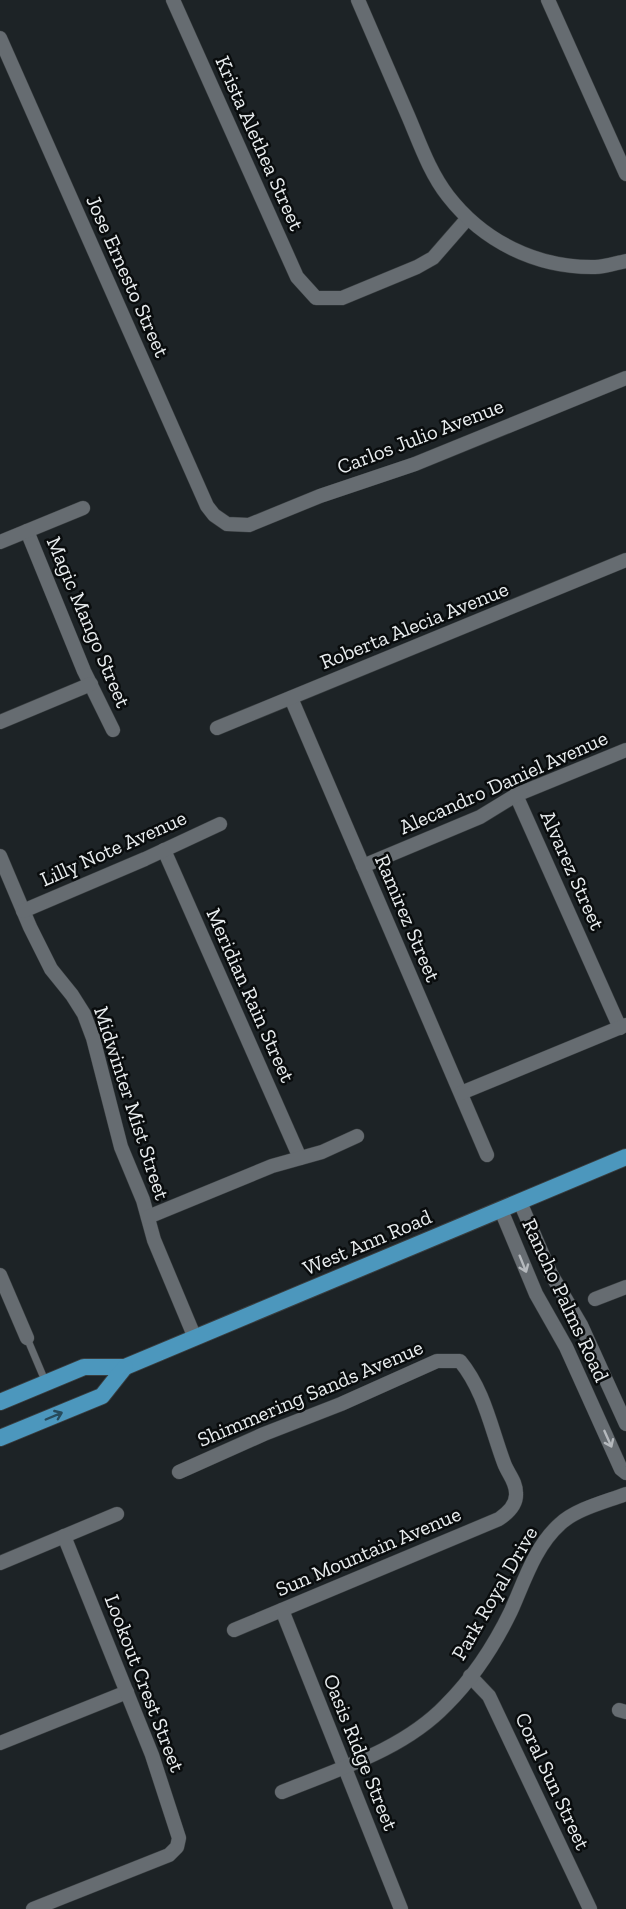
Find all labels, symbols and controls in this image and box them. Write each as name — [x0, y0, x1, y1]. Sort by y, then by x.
street label: Krista Alethea Street — [210, 52, 310, 234]
street label: Jose Ernesto Street — [81, 191, 175, 361]
street label: Carlos Julio Avenue — [333, 393, 507, 479]
street label: Magic Mango Street — [42, 533, 136, 711]
street label: Roberta Alecia Avenue — [316, 576, 512, 674]
street label: Alecandro Daniel Avenue — [395, 725, 611, 839]
street label: Lilly Note Avenue — [36, 805, 190, 891]
street label: Alvarez Street — [535, 806, 611, 934]
street label: Ramirez Street — [370, 851, 446, 986]
street label: Meridian Rain Street — [201, 904, 301, 1086]
street label: Midwinter Mist Street — [89, 1003, 175, 1203]
street label: West Ann Road — [299, 1204, 435, 1280]
street label: Rancho Palms Road — [517, 1214, 615, 1386]
one-way arrow — [518, 1254, 529, 1273]
street label: Shimmering Sands Avenue — [193, 1334, 427, 1452]
one-way arrow — [44, 1410, 63, 1421]
one-way arrow — [603, 1430, 614, 1448]
street label: Sun Mountain Avenue — [272, 1501, 465, 1601]
street label: Park Royal Drive — [446, 1522, 542, 1664]
street label: Lookout Crest Street — [100, 1591, 190, 1775]
street label: Oasis Ridge Street — [318, 1670, 404, 1834]
street label: Coral Sun Street — [510, 1708, 596, 1854]

